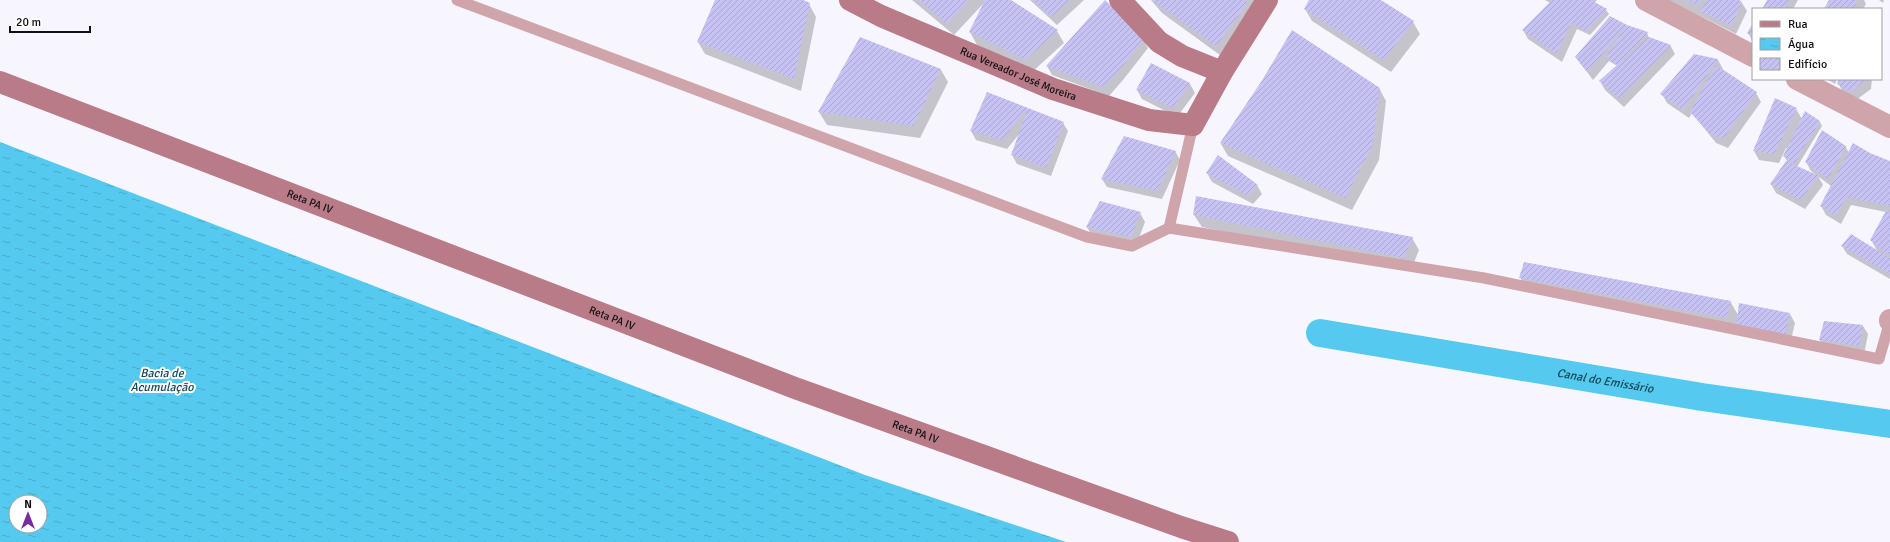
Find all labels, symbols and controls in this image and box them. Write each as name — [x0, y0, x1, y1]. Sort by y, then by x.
scale bar — [10, 8, 90, 34]
legend — [1752, 8, 1882, 80]
text: 20 m — [16, 15, 41, 30]
text: Rua — [1788, 17, 1808, 32]
text: Água — [1788, 37, 1814, 52]
street label: Rua Vereador José Moreira — [958, 44, 1079, 103]
text: Edifício — [1788, 57, 1827, 72]
street label: Reta PA IV — [285, 187, 335, 217]
street label: Reta PA IV — [587, 303, 637, 333]
water label: Bacia de Acumulação — [130, 366, 194, 395]
water label: Canal do Emissário — [1556, 366, 1655, 397]
street label: Reta PA IV — [891, 418, 941, 446]
north arrow — [8, 494, 48, 534]
text: N — [24, 498, 32, 511]

